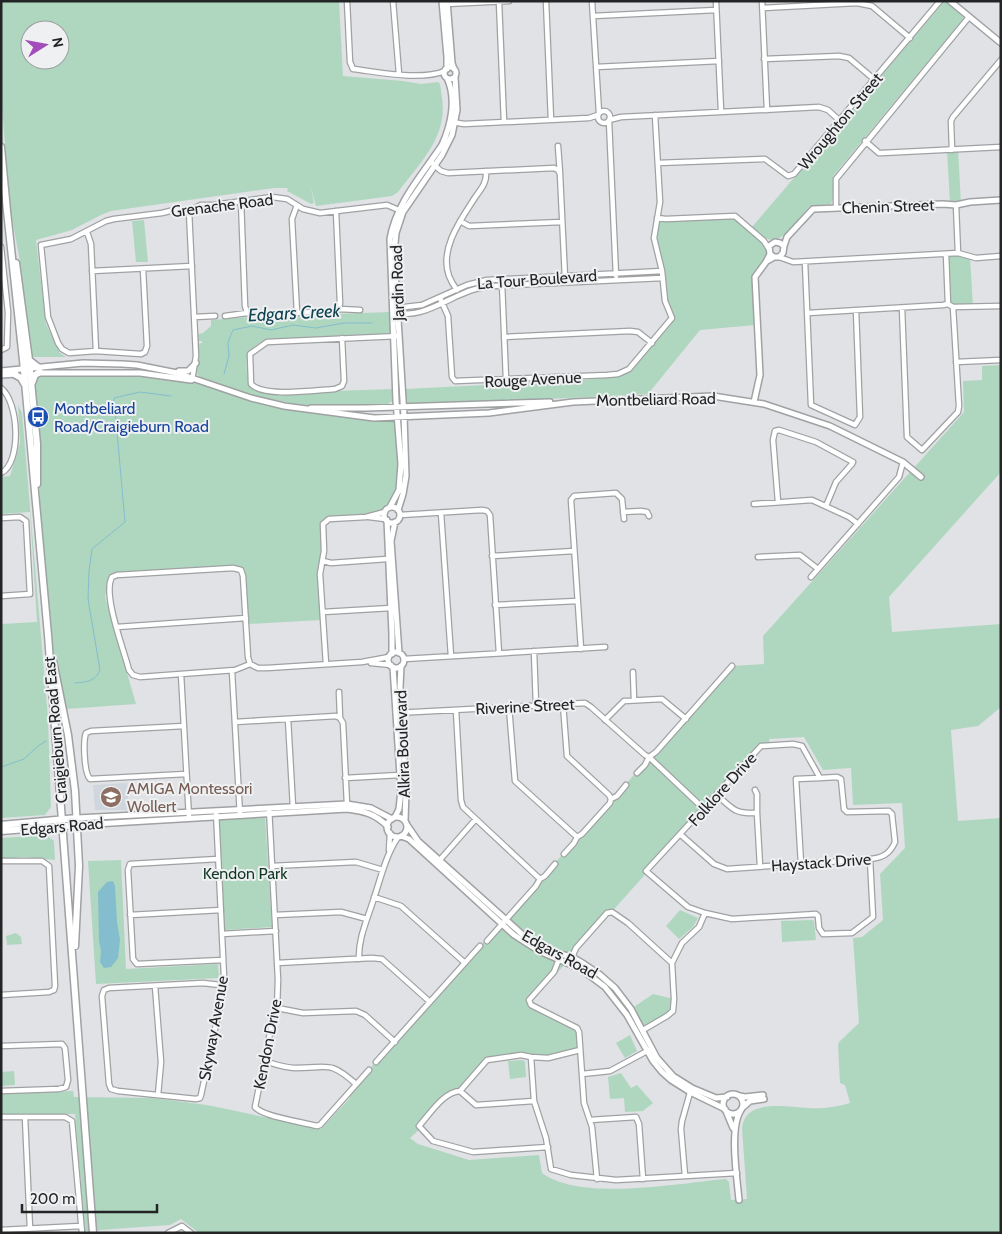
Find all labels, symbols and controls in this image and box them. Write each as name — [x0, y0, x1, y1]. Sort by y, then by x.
north arrow — [20, 20, 70, 70]
text: N — [48, 36, 68, 49]
street label: Wroughton Street — [794, 68, 887, 174]
street label: Grenache Road — [170, 190, 274, 221]
street label: Chenin Street — [841, 195, 935, 218]
street label: Jardin Road — [387, 245, 408, 322]
street label: La Tour Boulevard — [476, 266, 598, 293]
water label: Edgars Creek — [247, 300, 342, 326]
street label: Rouge Avenue — [484, 367, 582, 392]
street label: Montbeliard Road — [596, 389, 716, 410]
place label: Montbeliard Road/Craigieburn Road — [54, 399, 209, 436]
bus stop icon: Montbeliard Road/Craigieburn Road — [26, 405, 50, 429]
street label: Craigieburn Road East — [40, 655, 71, 804]
street label: Alkira Boulevard — [391, 690, 414, 798]
street label: Riverine Street — [475, 694, 576, 719]
street label: Folklore Drive — [684, 749, 760, 830]
place label: AMIGA Montessori Wollert — [127, 779, 253, 816]
school or university icon: AMIGA Montessori Wollert — [99, 785, 123, 809]
street label: Edgars Road — [20, 813, 104, 840]
street label: Haystack Drive — [770, 850, 872, 875]
park label: Kendon Park — [203, 864, 288, 883]
street label: Edgars Road — [519, 926, 601, 983]
street label: Skyway Avenue — [195, 974, 232, 1082]
street label: Kendon Drive — [249, 997, 286, 1091]
scale bar — [22, 1182, 158, 1214]
text: 200 m — [30, 1190, 75, 1208]

